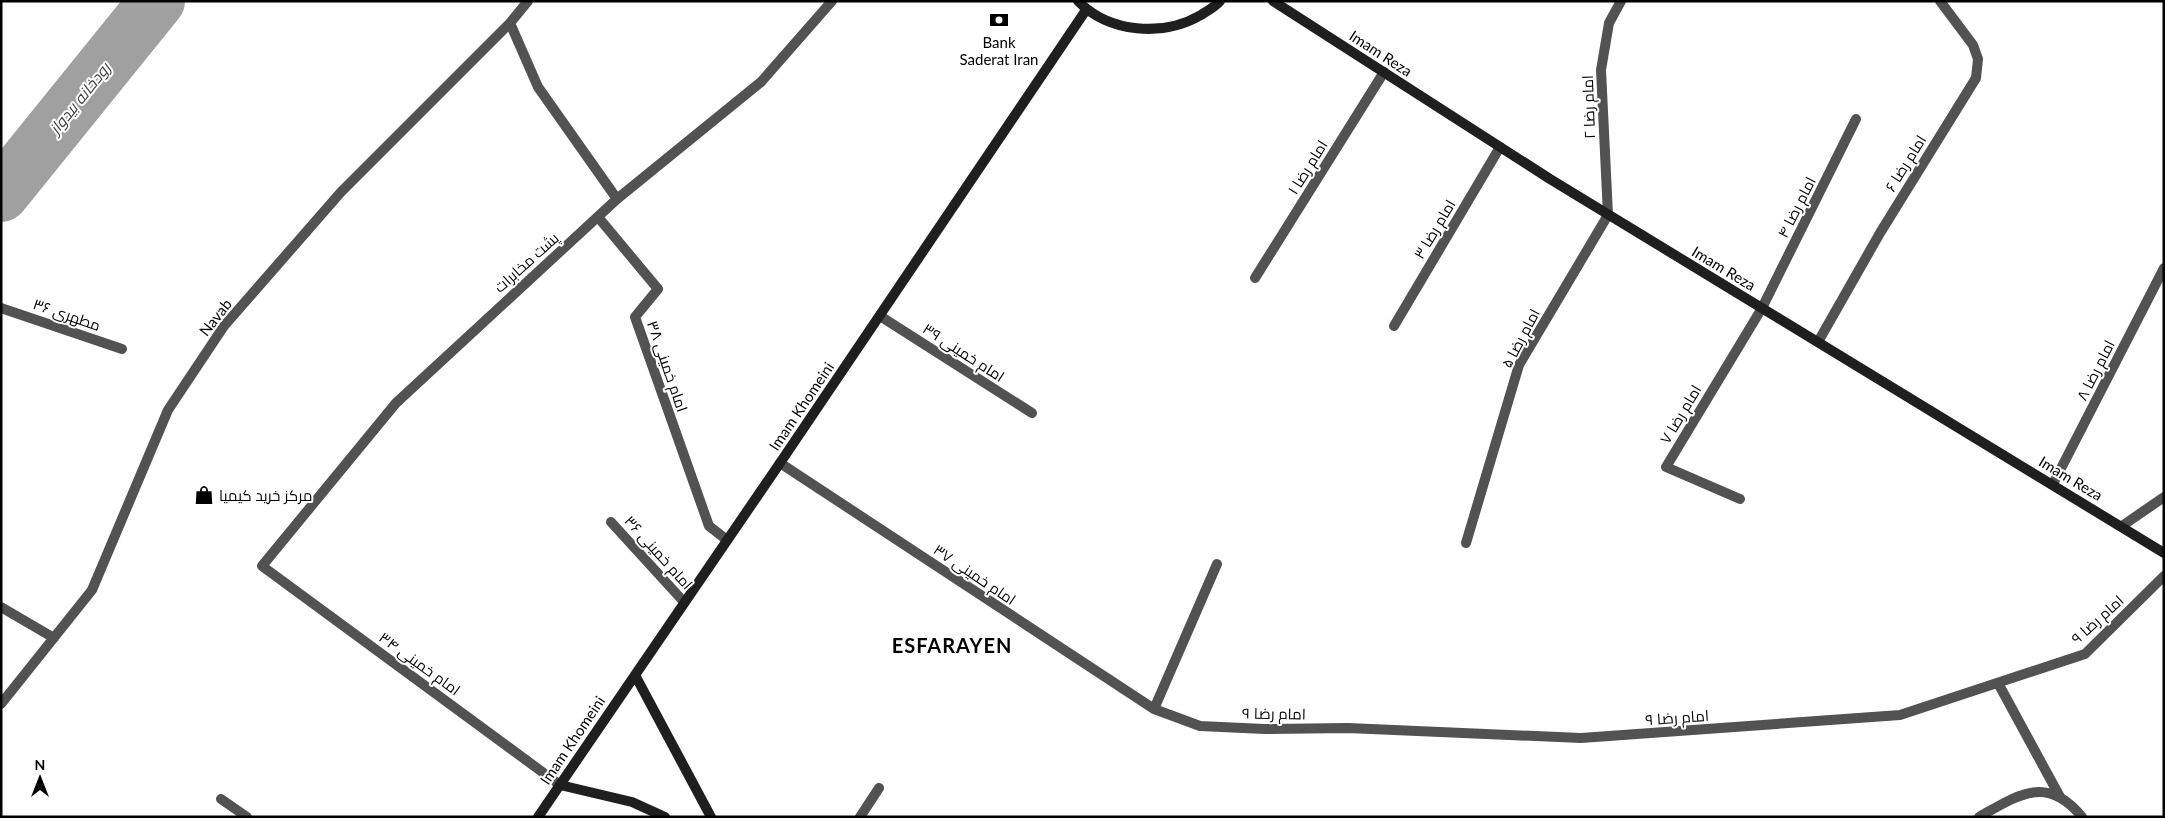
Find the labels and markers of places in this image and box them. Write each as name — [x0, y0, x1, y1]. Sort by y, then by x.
bank icon: Bank Saderat Iran — [988, 9, 1010, 31]
place label: Bank Saderat Iran — [960, 33, 1038, 68]
shop icon: مرکز خرید کیمیا — [193, 484, 215, 506]
place label: مرکز خرید کیمیا — [219, 486, 312, 505]

